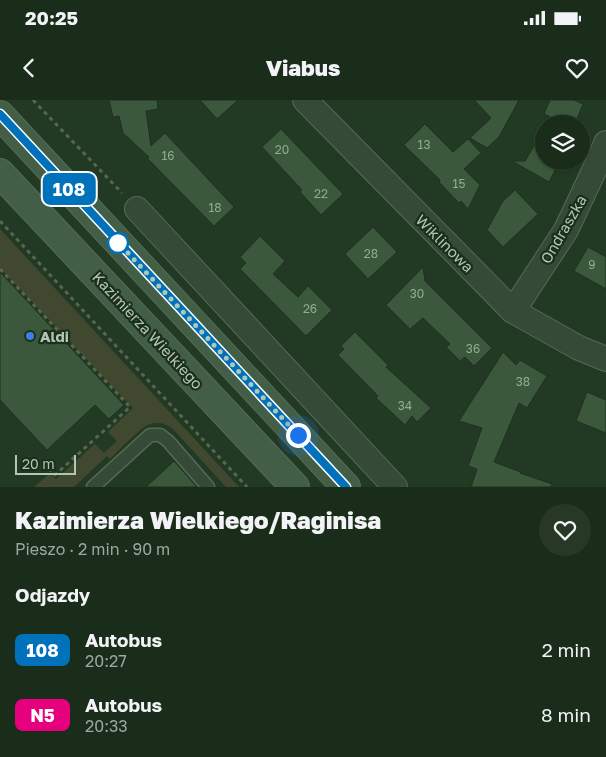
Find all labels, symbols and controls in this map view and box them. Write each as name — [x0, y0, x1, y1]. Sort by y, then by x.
text: 20:25 — [25, 6, 78, 29]
icon: back — [15, 54, 43, 82]
text: Viabus — [266, 54, 340, 81]
icon: heart — [563, 54, 591, 82]
map controls — [535, 115, 590, 170]
button: layers — [535, 115, 590, 170]
house number: 13 — [418, 137, 430, 152]
house number: 20 — [275, 142, 289, 157]
house number: 16 — [161, 148, 175, 163]
line badge: 108 — [40, 173, 98, 205]
house number: 15 — [453, 176, 465, 191]
text: 108 — [53, 178, 85, 200]
house number: 22 — [314, 186, 328, 201]
street label: Ondraszka — [536, 192, 590, 266]
house number: 18 — [208, 200, 222, 215]
street label: Wiklinowa — [412, 210, 478, 276]
unlabelled marker — [107, 232, 129, 254]
house number: 28 — [364, 246, 378, 261]
house number: 9 — [588, 257, 596, 272]
street label: Kazimierza Wielkiego — [89, 268, 207, 392]
house number: 30 — [410, 286, 424, 301]
house number: 26 — [303, 301, 317, 316]
place label: Aldi — [40, 327, 69, 345]
marker: Aldi — [24, 330, 36, 342]
house number: 36 — [466, 341, 480, 356]
house number: 38 — [516, 374, 530, 389]
house number: 34 — [398, 398, 412, 413]
your location — [286, 423, 311, 448]
scale bar — [15, 452, 76, 475]
text: 20 m — [22, 455, 55, 472]
button: heart — [539, 504, 591, 556]
text: Kazimierza Wielkiego/Raginisa — [15, 505, 381, 534]
text: Pieszo · 2 min · 90 m — [15, 539, 170, 559]
text: Odjazdy — [15, 583, 90, 606]
text: Autobus — [85, 628, 162, 651]
text: 2 min — [542, 638, 591, 661]
text: 108 — [26, 639, 59, 661]
text: 20:27 — [85, 651, 127, 671]
text: Autobus — [85, 693, 162, 716]
text: 8 min — [541, 703, 591, 726]
text: N5 — [30, 704, 55, 726]
text: 20:33 — [85, 716, 128, 736]

